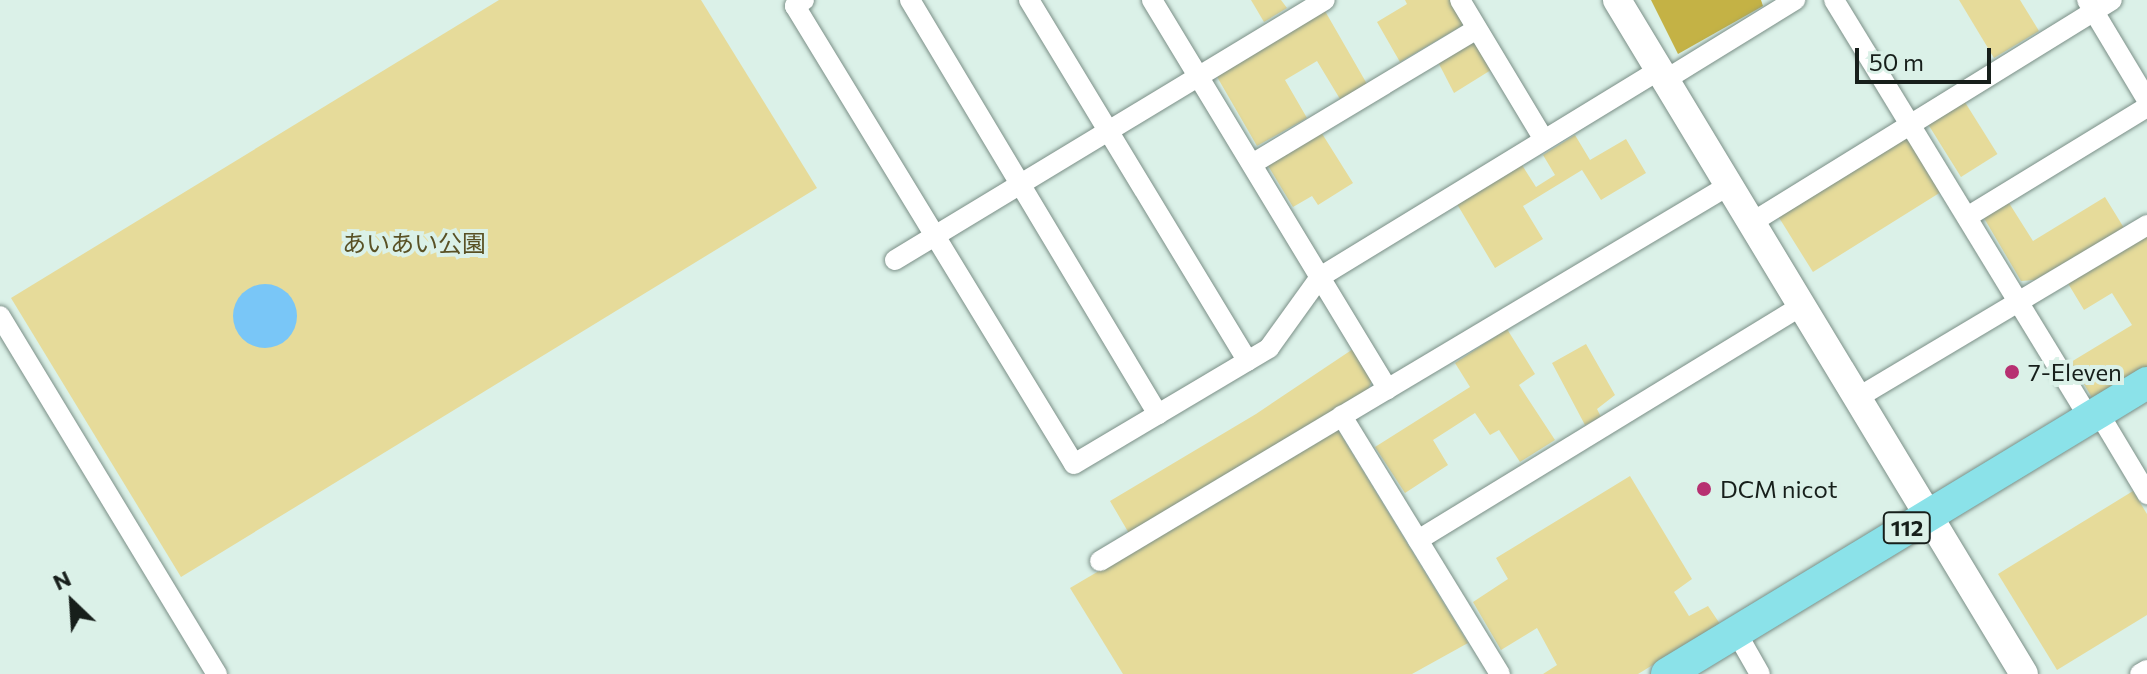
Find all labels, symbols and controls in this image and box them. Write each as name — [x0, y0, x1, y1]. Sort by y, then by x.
scale bar — [1859, 32, 1995, 82]
text: 50 m — [1869, 47, 1924, 76]
park label: あいあい公園 — [342, 229, 486, 257]
place label: 7-Eleven — [2028, 358, 2122, 386]
marker: 7-Eleven — [2003, 363, 2021, 381]
place label: DCM nicot — [1720, 475, 1837, 503]
marker: DCM nicot — [1695, 480, 1713, 498]
road number: 112 — [1881, 510, 1933, 546]
north arrow — [32, 562, 112, 642]
text: N — [48, 564, 75, 596]

